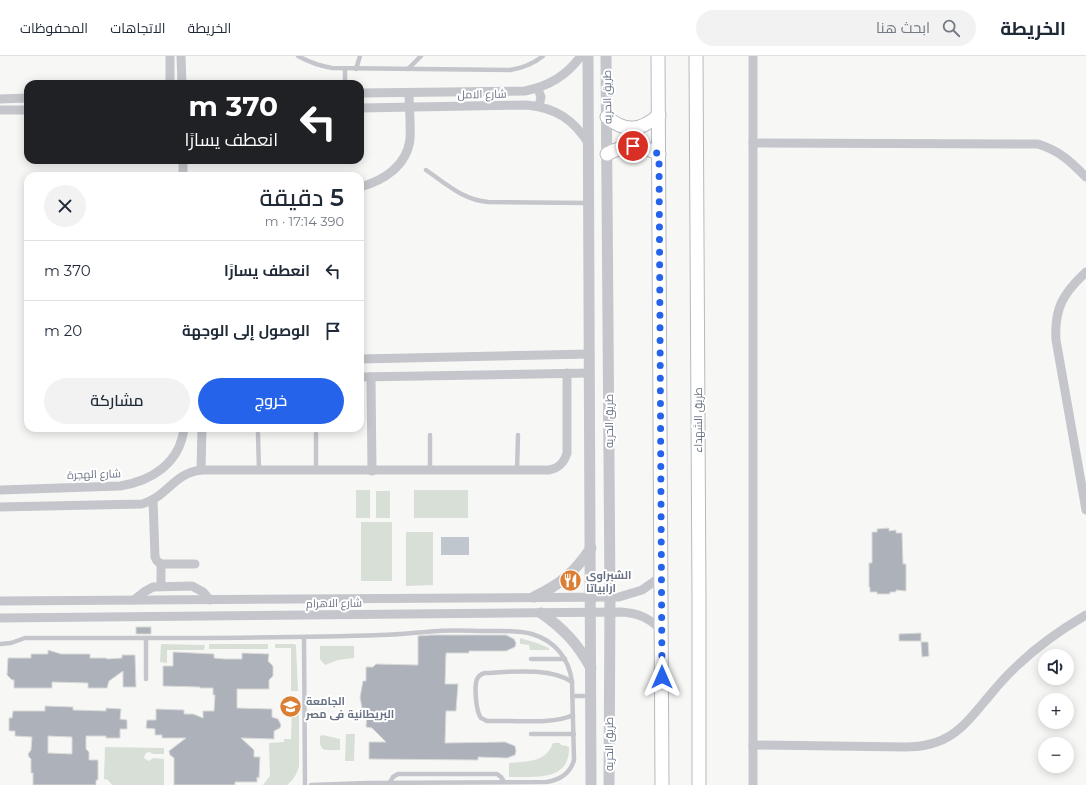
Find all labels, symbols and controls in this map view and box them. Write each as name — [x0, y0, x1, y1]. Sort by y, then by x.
search box — [696, 10, 976, 46]
icon: search — [940, 17, 962, 39]
text: الخريطة — [1000, 17, 1066, 40]
text: ابحث هنا — [876, 18, 930, 37]
text: المحفوظات — [20, 19, 88, 37]
text: الاتجاهات — [110, 19, 166, 37]
text: الخريطة — [188, 19, 231, 37]
street label: طريق الحريه — [600, 70, 614, 124]
street label: شارع الامل — [457, 87, 507, 102]
text: 370 m — [189, 89, 278, 123]
icon: left — [292, 96, 344, 148]
text: انعطف يسارًا — [185, 129, 278, 151]
pin — [616, 129, 650, 163]
icon: arrive — [622, 135, 644, 157]
text: 5 دقيقة — [259, 183, 344, 212]
button: close — [44, 185, 86, 227]
text: 390 m · 17:14 — [265, 213, 344, 229]
icon: left — [322, 260, 344, 282]
text: 370 m — [44, 261, 91, 280]
text: انعطف يسارًا — [224, 261, 310, 280]
icon: arrive — [322, 320, 344, 342]
text: 20 m — [44, 321, 82, 340]
text: الوصول إلى الوجهة — [182, 321, 310, 340]
button: مشاركة — [44, 378, 190, 424]
button: خروج — [198, 378, 344, 424]
street label: طريق الشهداء — [691, 387, 705, 453]
street label: طريق الحريه — [602, 394, 616, 448]
street label: شارع الهجرة — [67, 466, 121, 483]
restaurant icon: الشبراوى ارابياتا — [558, 568, 584, 594]
place label: الشبراوى ارابياتا — [586, 568, 631, 595]
street label: شارع الاهرام — [306, 596, 362, 611]
map controls — [1038, 649, 1074, 773]
button: sound — [1038, 649, 1074, 685]
position arrow — [641, 656, 683, 698]
button: + — [1038, 693, 1074, 729]
school or university icon: الجامعة البريطانية فى مصر — [278, 694, 304, 720]
place label: الجامعة البريطانية فى مصر — [305, 694, 394, 721]
street label: طريق الحريه — [602, 717, 616, 771]
button: − — [1038, 737, 1074, 773]

